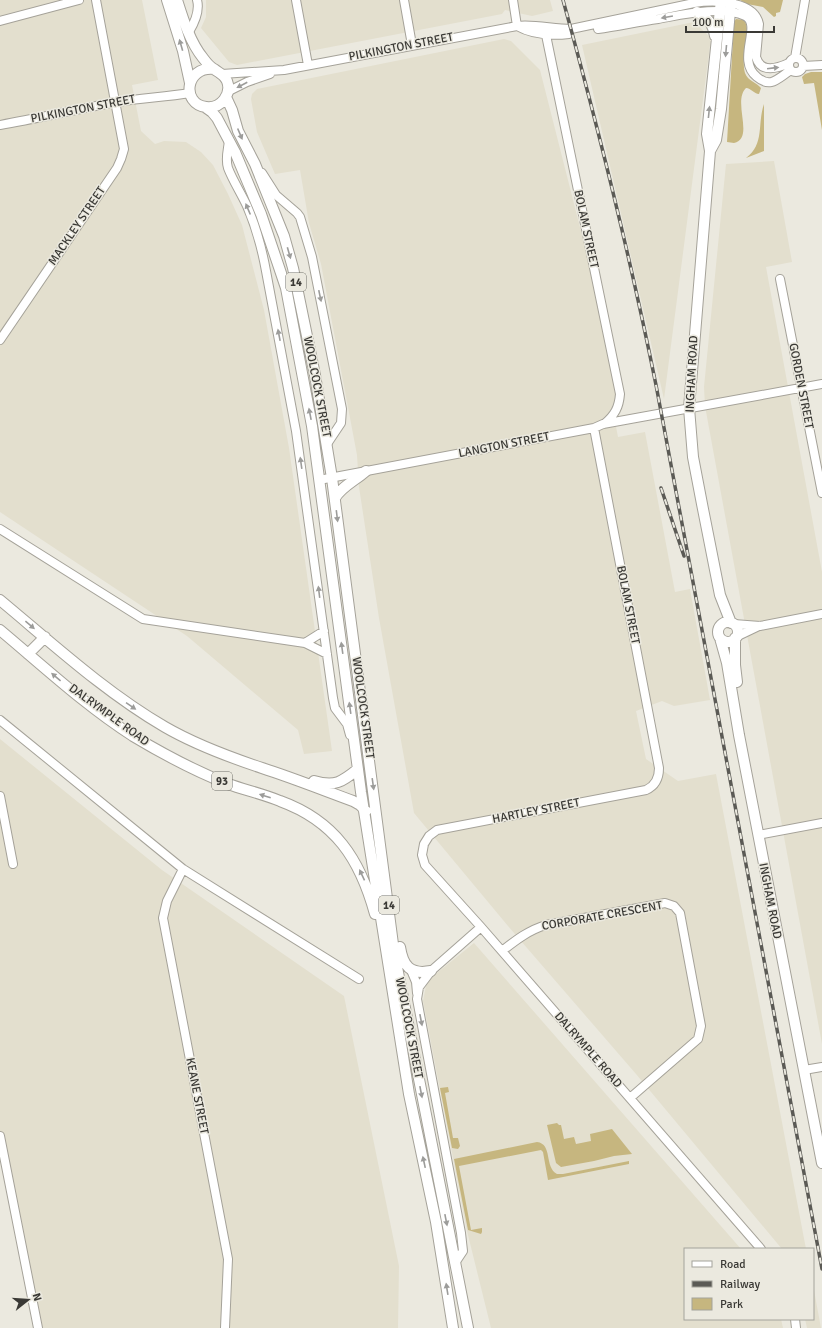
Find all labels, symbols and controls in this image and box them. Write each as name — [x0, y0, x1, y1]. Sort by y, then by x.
scale bar — [686, 8, 774, 34]
one-way arrow — [661, 15, 673, 21]
text: 100 m — [692, 15, 724, 30]
street label: PILKINGTON STREET — [347, 29, 455, 64]
one-way arrow — [178, 39, 184, 51]
one-way arrow — [723, 45, 730, 57]
one-way arrow — [767, 65, 779, 71]
one-way arrow — [236, 82, 248, 88]
street label: PILKINGTON STREET — [29, 91, 137, 126]
one-way arrow — [706, 106, 713, 118]
one-way arrow — [237, 128, 243, 140]
street label: MACKLEY STREET — [45, 184, 109, 268]
street label: BOLAM STREET — [570, 188, 602, 270]
one-way arrow — [245, 204, 251, 215]
one-way arrow — [286, 248, 292, 260]
road number: 14 — [286, 273, 306, 291]
one-way arrow — [317, 290, 323, 302]
one-way arrow — [275, 329, 281, 341]
street label: WOOLCOCK STREET — [300, 335, 334, 439]
street label: INGHAM ROAD — [682, 335, 702, 413]
street label: GORDEN STREET — [785, 342, 817, 430]
one-way arrow — [307, 408, 313, 420]
street label: LANGTON STREET — [457, 429, 551, 461]
one-way arrow — [298, 457, 304, 469]
one-way arrow — [334, 510, 340, 522]
street label: BOLAM STREET — [613, 564, 643, 646]
one-way arrow — [316, 586, 322, 598]
one-way arrow — [25, 620, 35, 629]
one-way arrow — [339, 642, 345, 654]
street label: WOOLCOCK STREET — [348, 656, 378, 760]
one-way arrow — [51, 672, 62, 681]
street label: DALRYMPLE ROAD — [66, 681, 152, 749]
one-way arrow — [126, 702, 137, 710]
one-way arrow — [347, 702, 353, 714]
road number: 93 — [212, 772, 232, 790]
one-way arrow — [370, 778, 376, 790]
one-way arrow — [258, 793, 270, 799]
street label: HARTLEY STREET — [491, 795, 581, 827]
street label: INGHAM ROAD — [755, 862, 785, 940]
one-way arrow — [359, 869, 365, 881]
road number: 14 — [379, 896, 399, 914]
street label: CORPORATE CRESCENT — [541, 898, 664, 934]
street label: WOOLCOCK STREET — [392, 976, 426, 1080]
street label: DALRYMPLE ROAD — [551, 1009, 625, 1091]
one-way arrow — [418, 1014, 424, 1026]
street label: KEANE STREET — [182, 1056, 212, 1136]
one-way arrow — [419, 1086, 425, 1098]
one-way arrow — [420, 1156, 426, 1168]
one-way arrow — [444, 1213, 450, 1226]
legend — [684, 1248, 814, 1320]
text: Road — [720, 1257, 746, 1272]
text: Railway — [720, 1277, 760, 1292]
north arrow — [8, 1280, 48, 1320]
one-way arrow — [444, 1283, 450, 1296]
text: N — [30, 1292, 44, 1303]
text: Park — [720, 1297, 743, 1312]

